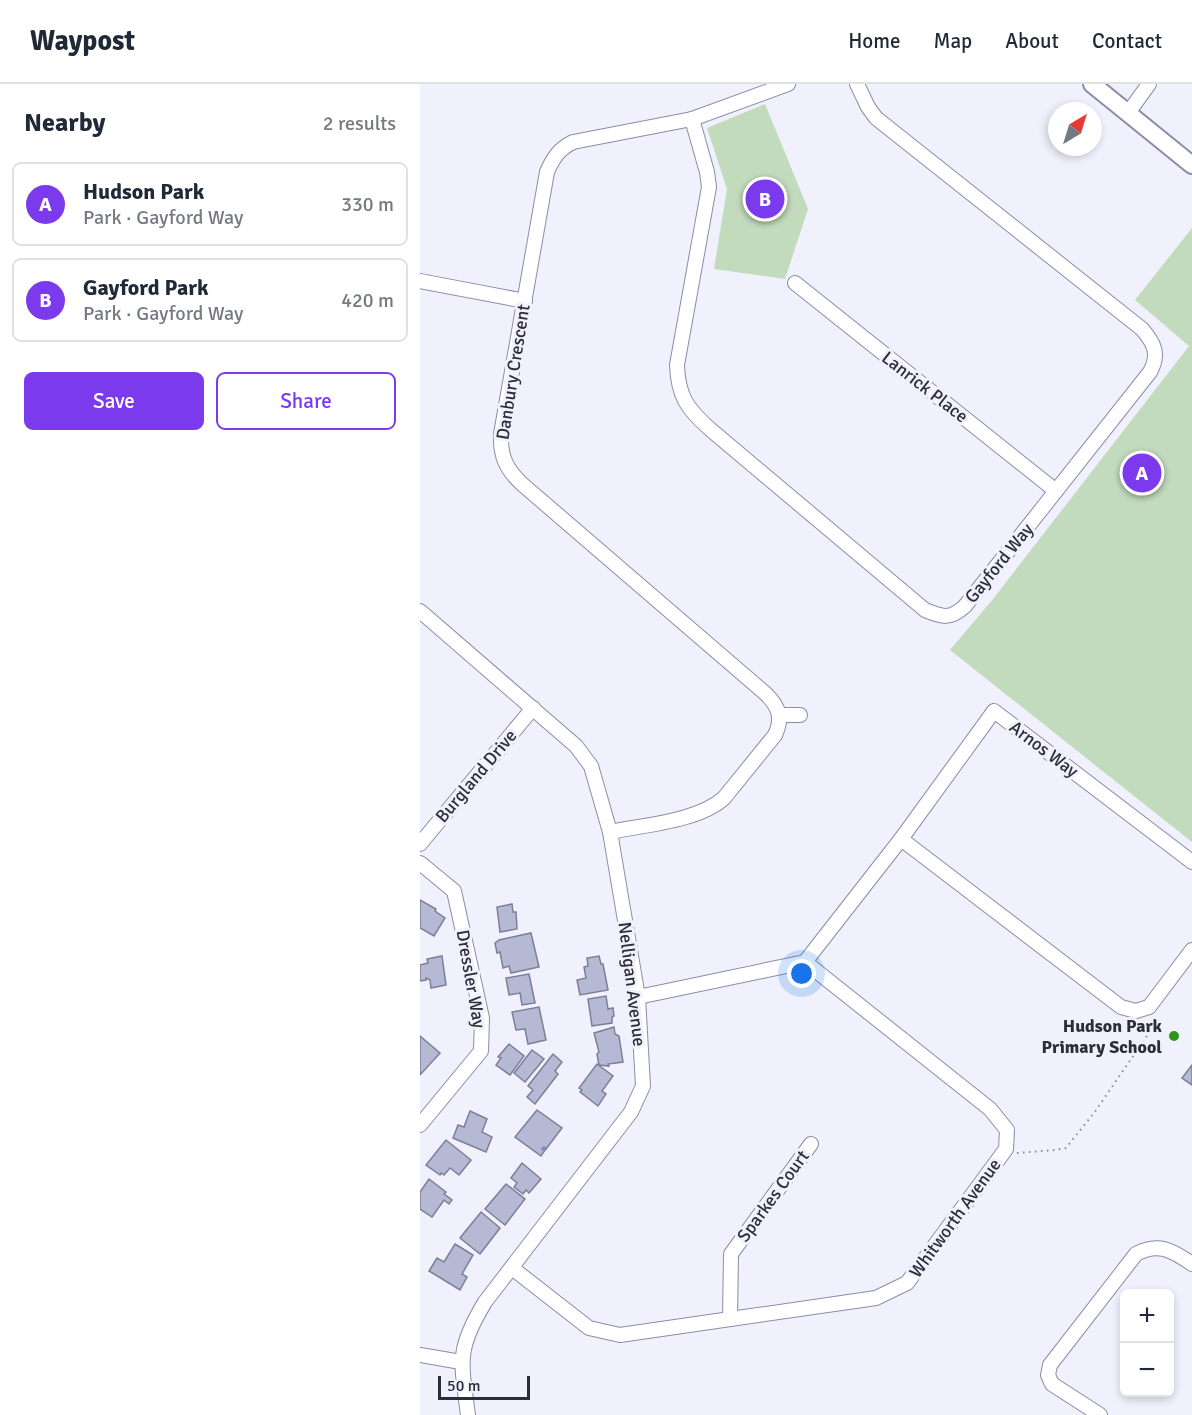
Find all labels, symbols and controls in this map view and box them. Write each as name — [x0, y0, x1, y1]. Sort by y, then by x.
text: Waypost — [30, 24, 135, 58]
text: Home — [848, 28, 901, 54]
text: Map — [934, 28, 972, 54]
text: About — [1005, 28, 1059, 54]
text: Contact — [1092, 28, 1162, 54]
north arrow — [1048, 102, 1102, 156]
text: Nearby — [24, 107, 105, 139]
text: 2 results — [323, 111, 396, 136]
pin: B — [746, 176, 784, 222]
text: Hudson Park — [83, 178, 204, 205]
text: A — [39, 192, 52, 217]
text: 330 m — [341, 192, 394, 217]
text: Park · Gayford Way — [83, 205, 243, 230]
text: Gayford Park — [83, 274, 209, 301]
text: B — [39, 288, 52, 313]
text: 420 m — [341, 288, 394, 313]
text: Park · Gayford Way — [83, 301, 243, 326]
street label: Danbury Crescent — [491, 303, 535, 441]
street label: Lanrick Place — [877, 346, 973, 428]
button: Save — [24, 372, 204, 430]
button: Share — [216, 372, 396, 430]
pin: A — [1122, 450, 1162, 496]
street label: Gayford Way — [960, 518, 1038, 607]
street label: Arnos Way — [1005, 716, 1083, 782]
street label: Burgland Drive — [431, 725, 521, 827]
street label: Nelligan Avenue — [613, 921, 651, 1047]
street label: Dressler Way — [452, 928, 491, 1030]
your location — [787, 959, 816, 988]
place label: Hudson Park Primary School — [1042, 1015, 1163, 1058]
marker: Hudson Park Primary School — [1167, 1029, 1181, 1043]
street label: Sparkes Court — [732, 1146, 814, 1246]
street label: Whitworth Avenue — [904, 1154, 1006, 1282]
map controls — [1120, 1289, 1174, 1397]
button: + — [1120, 1289, 1174, 1343]
button: − — [1120, 1343, 1174, 1397]
scale bar — [438, 1373, 530, 1400]
text: 50 m — [447, 1376, 481, 1396]

